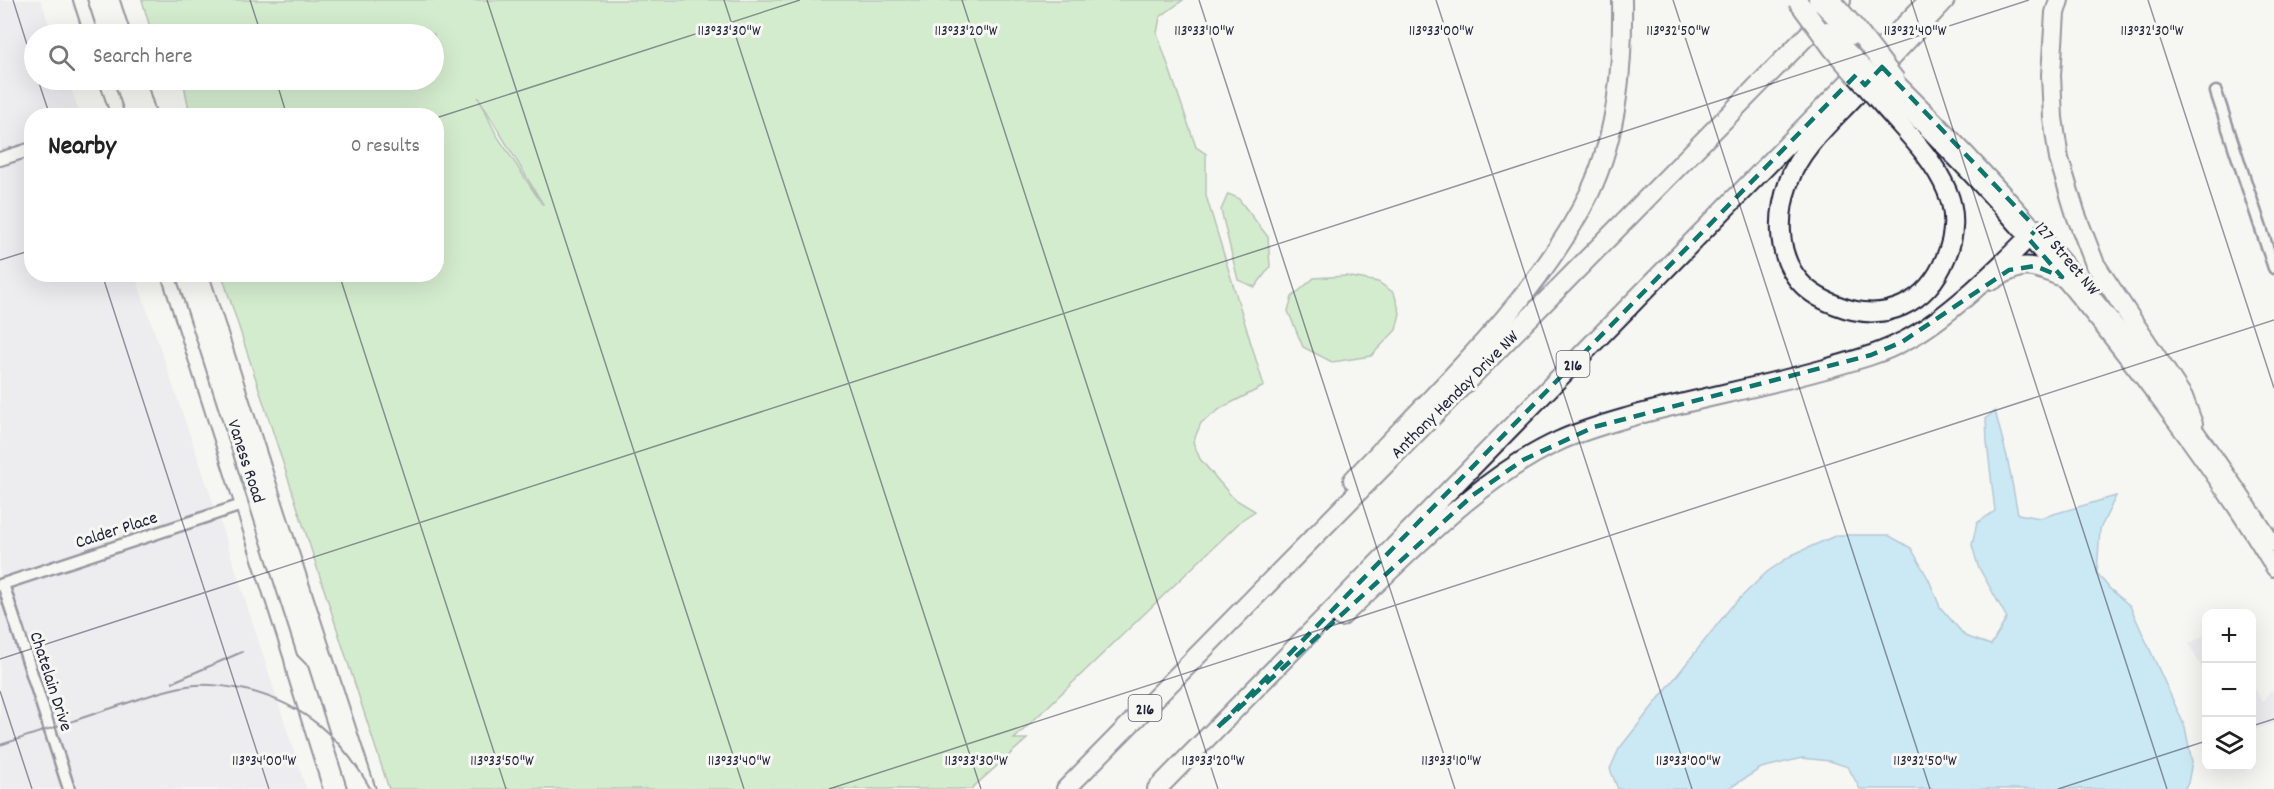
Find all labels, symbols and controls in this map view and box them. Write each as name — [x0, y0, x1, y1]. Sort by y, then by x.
text: 113°33'30"W — [697, 21, 761, 43]
text: 113°33'20"W — [934, 21, 998, 43]
text: 113°33'10"W — [1174, 21, 1234, 43]
text: 113°33'00"W — [1409, 21, 1474, 43]
text: 113°32'50"W — [1646, 21, 1710, 43]
text: 113°32'40"W — [1884, 21, 1947, 43]
text: 113°32'30"W — [2120, 21, 2184, 43]
search box — [24, 24, 444, 90]
icon: search — [45, 41, 78, 74]
text: Search here — [93, 42, 192, 73]
text: Nearby — [48, 129, 116, 166]
text: 0 results — [351, 133, 420, 161]
street label: 127 Street NW — [2028, 217, 2105, 303]
street label: Anthony Henday Drive NW — [1386, 325, 1526, 466]
road number: 216 — [1556, 351, 1590, 377]
street label: Vaness Road — [219, 417, 270, 507]
street label: Calder Place — [73, 506, 161, 556]
map controls — [2202, 609, 2256, 771]
button: + — [2202, 609, 2256, 663]
street label: Chatelain Drive — [22, 629, 77, 735]
button: − — [2202, 663, 2256, 717]
road number: 216 — [1128, 695, 1162, 721]
button: layers — [2202, 717, 2256, 771]
text: 113°34'00"W — [232, 751, 296, 773]
text: 113°33'50"W — [470, 751, 534, 773]
text: 113°33'40"W — [708, 751, 771, 773]
text: 113°33'30"W — [944, 751, 1008, 773]
text: 113°33'20"W — [1181, 751, 1245, 773]
text: 113°33'10"W — [1421, 751, 1481, 773]
text: 113°33'00"W — [1656, 751, 1721, 773]
text: 113°32'50"W — [1893, 751, 1957, 773]

